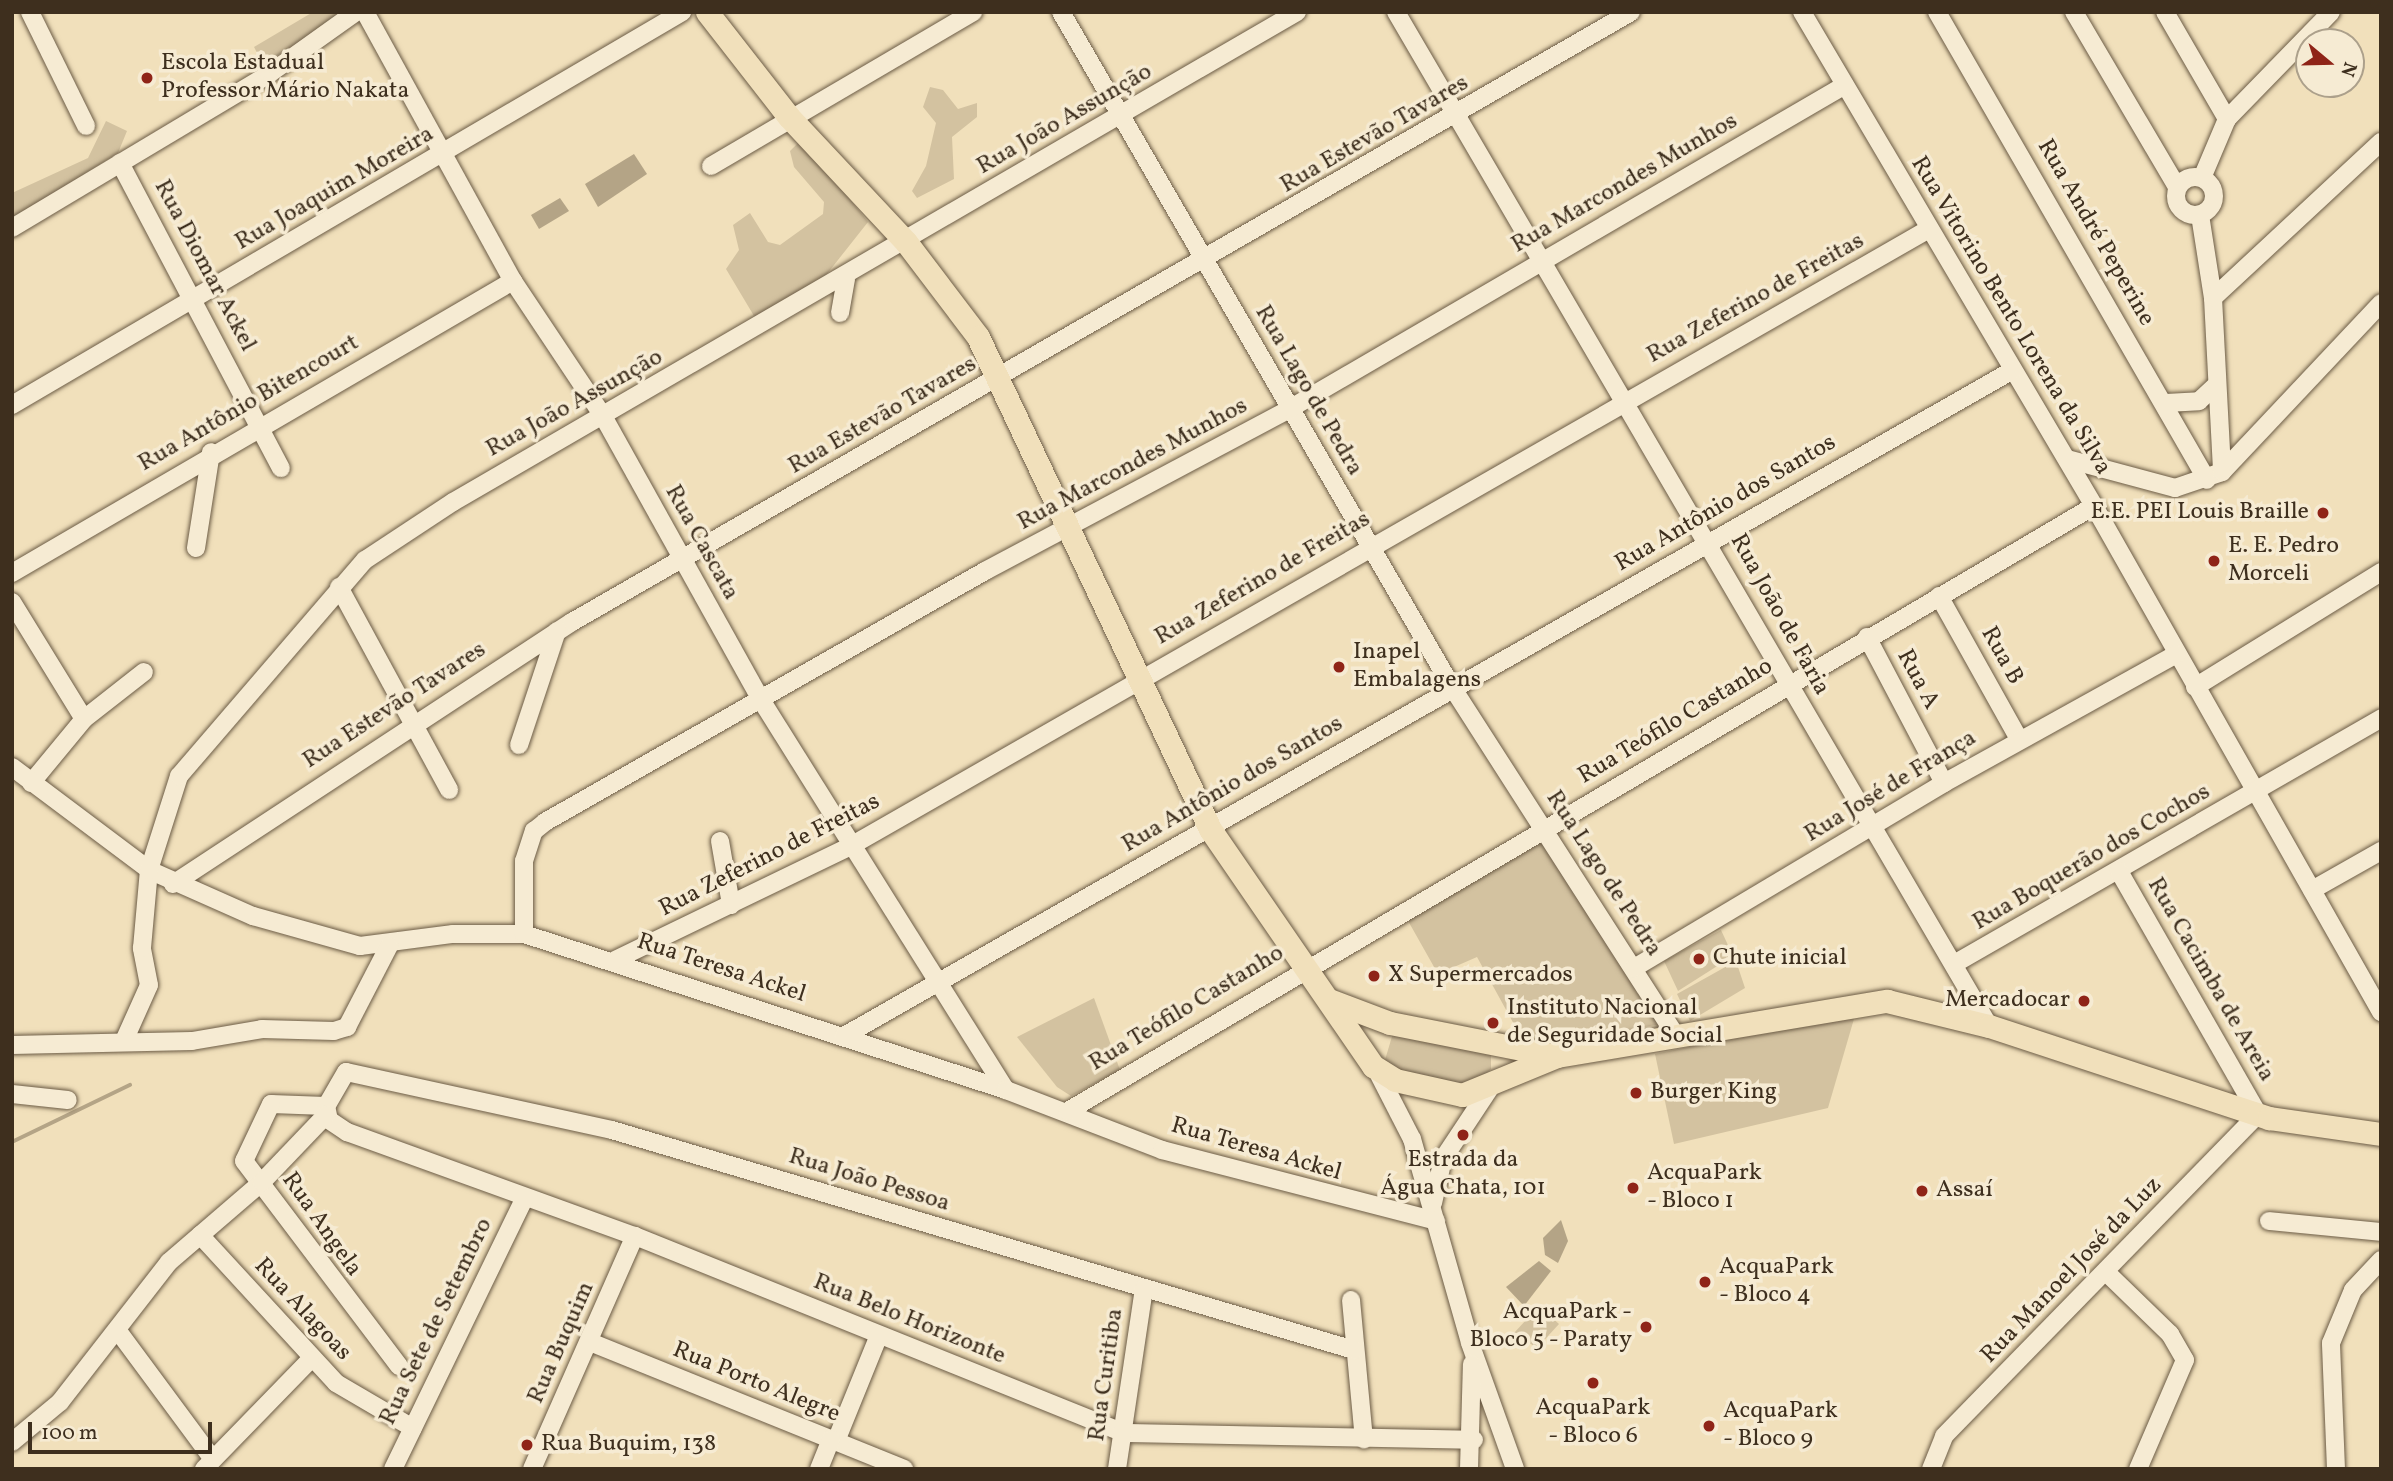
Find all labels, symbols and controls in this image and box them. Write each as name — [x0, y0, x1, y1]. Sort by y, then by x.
north arrow — [2295, 28, 2365, 98]
place label: Escola Estadual Professor Mário Nakata — [161, 50, 409, 106]
street label: Rua João Assunção — [972, 58, 1158, 182]
text: N — [2333, 58, 2363, 80]
street label: Rua Estevão Tavares — [1276, 69, 1474, 201]
marker: Escola Estadual Professor Mário Nakata — [139, 70, 155, 86]
street label: Rua Marcondes Munhos — [1507, 108, 1743, 260]
street label: Rua Joaquim Moreira — [231, 120, 439, 258]
street label: Rua André Peperine — [2030, 135, 2160, 331]
street label: Rua Vitorino Bento Lorena da Silva — [1903, 151, 2117, 481]
street label: Rua Diomar Ackel — [147, 175, 261, 357]
street label: Rua Zeferino de Freitas — [1642, 227, 1870, 371]
street label: Rua Lago de Pedra — [1248, 301, 1368, 481]
street label: Rua Antônio Bitencourt — [134, 329, 364, 479]
street label: Rua João Assunção — [482, 343, 668, 465]
street label: Rua Estevão Tavares — [784, 350, 982, 482]
street label: Rua Marcondes Munhos — [1013, 392, 1253, 538]
street label: Rua Antônio dos Santos — [1610, 429, 1842, 579]
street label: Rua Cascata — [658, 480, 744, 606]
place label: E.E. PEI Louis Braille — [2090, 499, 2309, 527]
marker: E.E. PEI Louis Braille — [2315, 505, 2331, 521]
street label: Rua Zeferino de Freitas — [1150, 506, 1376, 652]
street label: Rua João de Faria — [1723, 529, 1835, 701]
place label: E. E. Pedro Morceli — [2228, 533, 2339, 589]
marker: E. E. Pedro Morceli — [2206, 553, 2222, 569]
street label: Rua B — [1973, 622, 2029, 690]
street label: Rua Estevão Tavares — [298, 636, 492, 776]
place label: Inapel Embalagens — [1353, 639, 1481, 695]
street label: Rua A — [1889, 645, 1945, 715]
street label: Rua Teófilo Castanho — [1573, 652, 1779, 792]
marker: Inapel Embalagens — [1331, 659, 1347, 675]
street label: Rua Antônio dos Santos — [1117, 710, 1349, 860]
street label: Rua José de França — [1800, 724, 1982, 850]
street label: Rua Boquerão dos Cochos — [1968, 778, 2216, 938]
street label: Rua Lago de Pedra — [1539, 786, 1667, 962]
street label: Rua Zeferino de Freitas — [655, 788, 885, 924]
street label: Rua Cacimba de Areia — [2140, 873, 2280, 1087]
street label: Rua Teresa Ackel — [633, 928, 809, 1010]
street label: Rua Teófilo Castanho — [1084, 939, 1290, 1079]
place label: Chute inicial — [1713, 945, 1847, 973]
marker: Chute inicial — [1691, 951, 1707, 967]
place label: X Supermercados — [1388, 962, 1573, 990]
marker: X Supermercados — [1366, 968, 1382, 984]
place label: Mercadocar — [1945, 987, 2070, 1015]
marker: Mercadocar — [2076, 993, 2092, 1009]
place label: Instituto Nacional de Seguridade Social — [1507, 995, 1723, 1051]
marker: Instituto Nacional de Seguridade Social — [1485, 1015, 1501, 1031]
place label: Burger King — [1650, 1079, 1777, 1107]
marker: Burger King — [1628, 1085, 1644, 1101]
street label: Rua Teresa Ackel — [1167, 1112, 1345, 1188]
marker: Estrada da Água Chata, 101 — [1455, 1127, 1471, 1143]
street label: Rua João Pessoa — [785, 1143, 953, 1219]
place label: Estrada da Água Chata, 101 — [1380, 1147, 1546, 1203]
place label: AcquaPark - Bloco 1 — [1647, 1160, 1762, 1216]
street label: Rua Angela — [275, 1167, 367, 1283]
street label: Rua Manoel José da Luz — [1976, 1172, 2168, 1370]
place label: Assaí — [1936, 1177, 1993, 1205]
marker: AcquaPark - Bloco 1 — [1625, 1180, 1641, 1196]
marker: Assaí — [1914, 1183, 1930, 1199]
street label: Rua Sete de Setembro — [374, 1214, 500, 1430]
street label: Rua Alagoas — [247, 1253, 357, 1367]
place label: AcquaPark - Bloco 4 — [1719, 1254, 1834, 1310]
street label: Rua Belo Horizonte — [809, 1268, 1009, 1372]
marker: AcquaPark - Bloco 4 — [1697, 1274, 1713, 1290]
street label: Rua Buquim — [522, 1278, 602, 1408]
place label: AcquaPark - Bloco 5 - Paraty — [1469, 1299, 1632, 1355]
street label: Rua Curitiba — [1083, 1307, 1131, 1443]
marker: AcquaPark - Bloco 5 - Paraty — [1638, 1319, 1654, 1335]
street label: Rua Porto Alegre — [668, 1336, 844, 1430]
marker: AcquaPark - Bloco 6 — [1585, 1375, 1601, 1391]
place label: AcquaPark - Bloco 6 — [1536, 1395, 1650, 1451]
place label: AcquaPark - Bloco 9 — [1723, 1398, 1838, 1454]
scale bar — [32, 1408, 215, 1452]
marker: AcquaPark - Bloco 9 — [1701, 1418, 1717, 1434]
text: 100 m — [41, 1419, 98, 1448]
place label: Rua Buquim, 138 — [541, 1431, 716, 1459]
marker: Rua Buquim, 138 — [519, 1437, 535, 1453]

